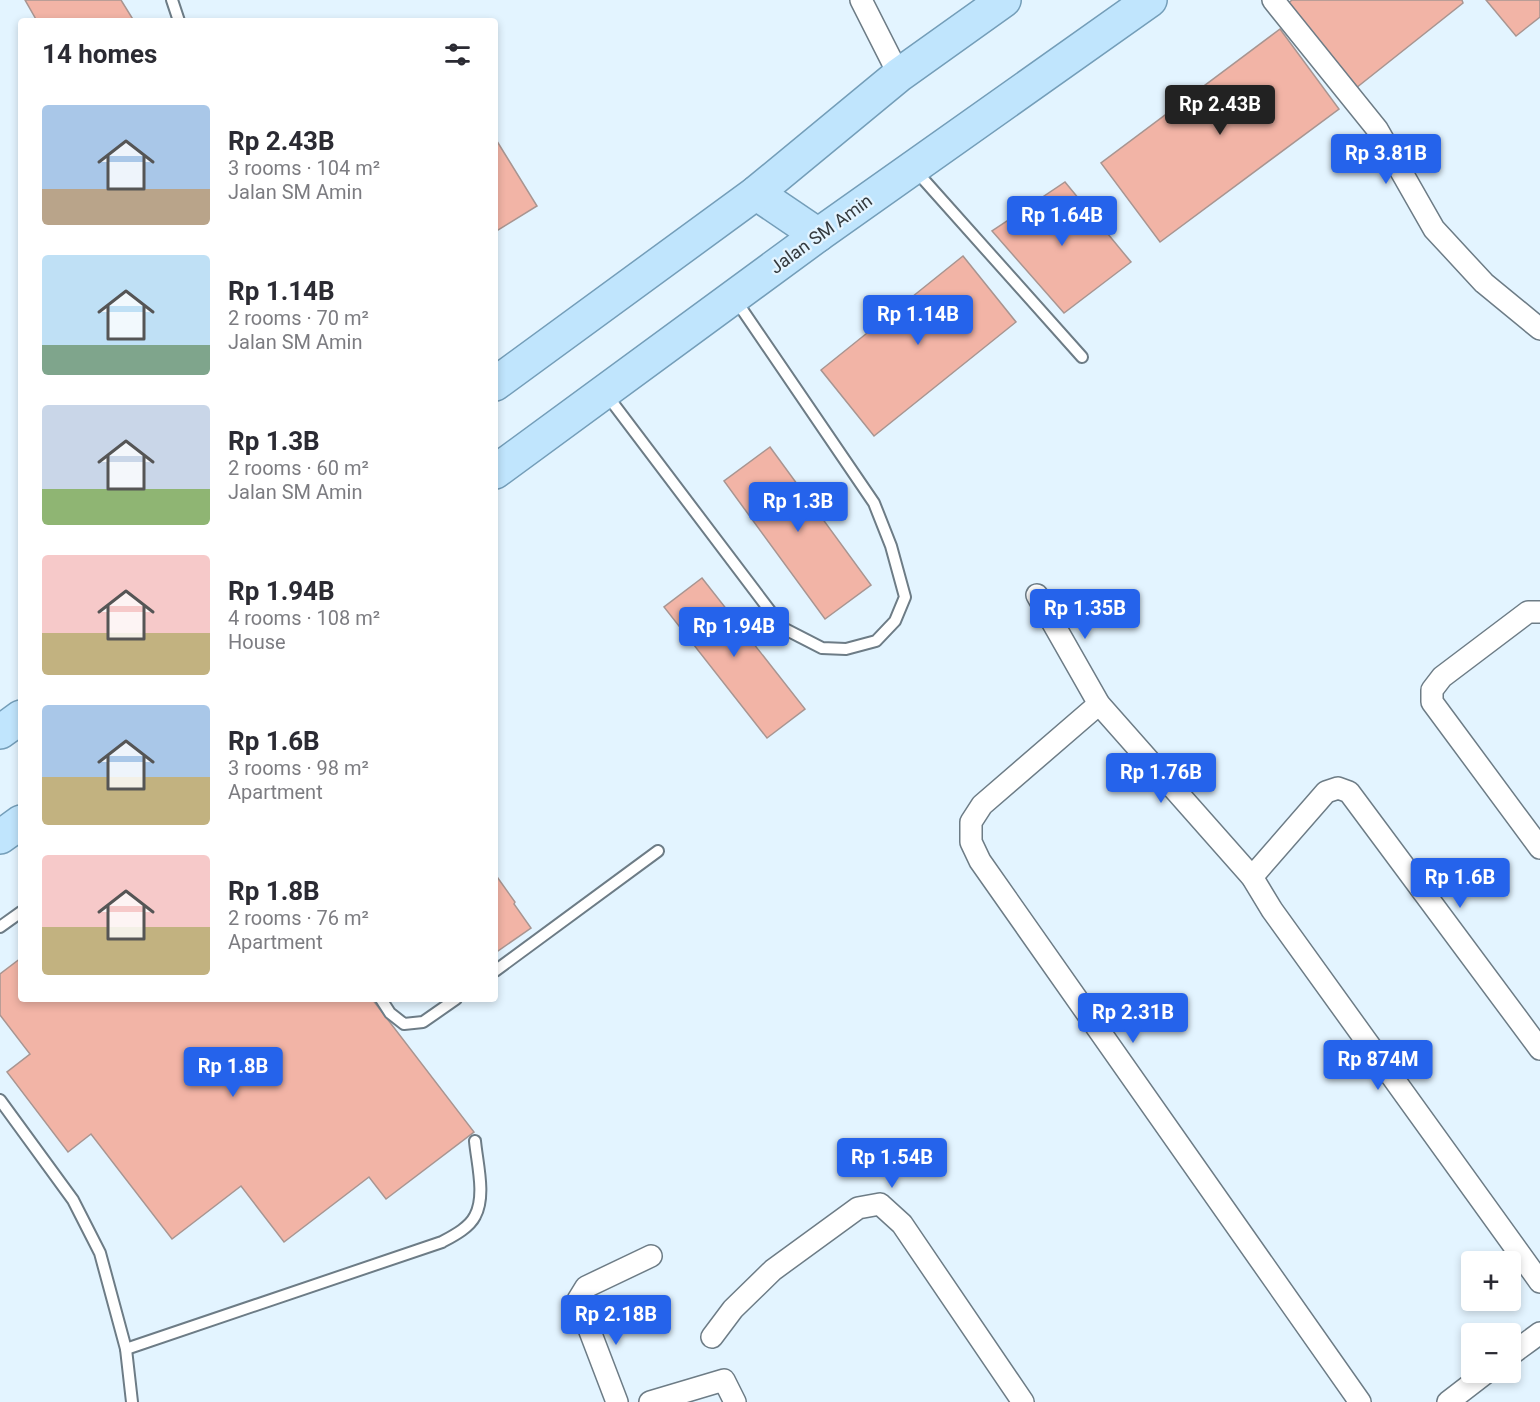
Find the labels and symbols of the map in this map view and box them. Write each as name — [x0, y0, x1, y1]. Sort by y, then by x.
pin: Rp 2.43B — [1158, 85, 1282, 136]
pin: Rp 3.81B — [1324, 134, 1448, 185]
street label: Jalan SM Amin — [766, 190, 876, 278]
pin: Rp 1.64B — [1000, 196, 1124, 247]
pin: Rp 1.14B — [856, 295, 980, 346]
pin: Rp 1.3B — [743, 482, 853, 533]
pin: Rp 1.35B — [1023, 589, 1147, 640]
pin: Rp 1.94B — [672, 607, 796, 658]
pin: Rp 1.76B — [1099, 753, 1223, 804]
pin: Rp 1.6B — [1405, 858, 1515, 909]
pin: Rp 2.31B — [1071, 993, 1195, 1044]
pin: Rp 874M — [1323, 1040, 1433, 1091]
pin: Rp 1.8B — [178, 1047, 288, 1098]
pin: Rp 1.54B — [830, 1138, 954, 1189]
pin: Rp 2.18B — [554, 1295, 678, 1346]

